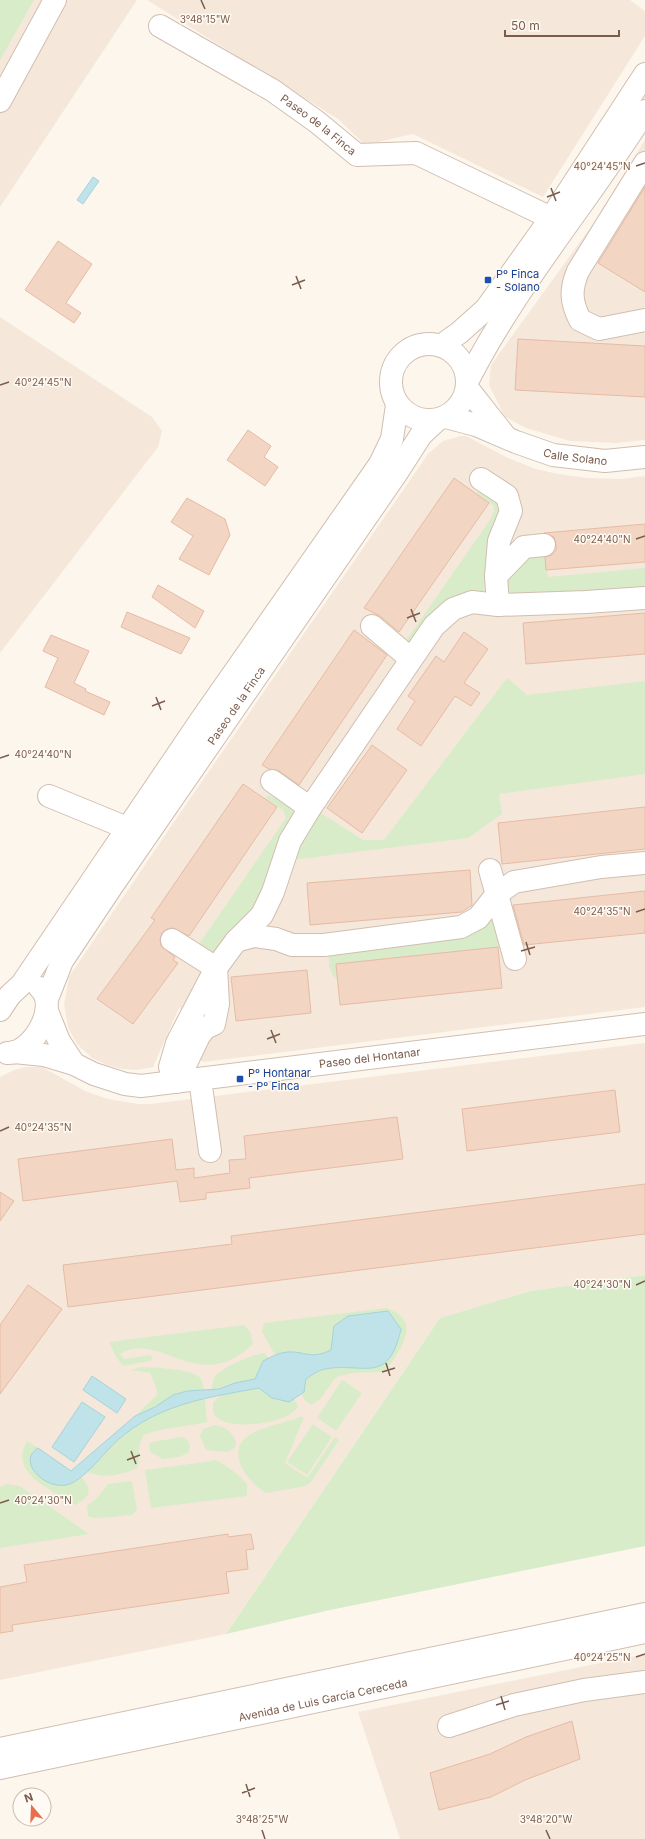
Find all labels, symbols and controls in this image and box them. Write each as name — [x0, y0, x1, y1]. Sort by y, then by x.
scale bar — [505, 12, 619, 38]
text: 3°48'15"W — [180, 13, 230, 25]
text: 50 m — [511, 18, 540, 33]
street label: Paseo de la Finca — [278, 91, 359, 158]
text: 40°24'45"N — [574, 160, 630, 172]
place label: Pº Finca - Solano — [496, 267, 540, 294]
marker: Pº Finca - Solano — [483, 275, 493, 285]
text: 40°24'45"N — [15, 376, 71, 388]
street label: Calle Solano — [541, 445, 608, 468]
text: 40°24'40"N — [573, 533, 631, 545]
street label: Paseo de la Finca — [205, 664, 268, 747]
text: 40°24'40"N — [14, 748, 72, 760]
text: 40°24'35"N — [573, 905, 631, 917]
street label: Paseo del Hontanar — [318, 1045, 421, 1071]
place label: Pº Hontanar - Pº Finca — [248, 1066, 311, 1093]
marker: Pº Hontanar - Pº Finca — [235, 1074, 245, 1084]
text: 40°24'35"N — [14, 1121, 72, 1133]
text: 40°24'30"N — [573, 1278, 631, 1290]
text: 40°24'30"N — [14, 1494, 72, 1506]
text: 40°24'25"N — [573, 1651, 631, 1663]
street label: Avenida de Luis García Cereceda — [237, 1675, 409, 1725]
north arrow — [12, 1787, 52, 1827]
text: N — [22, 1790, 35, 1806]
text: 3°48'25"W — [236, 1813, 288, 1825]
text: 3°48'20"W — [520, 1813, 572, 1825]

